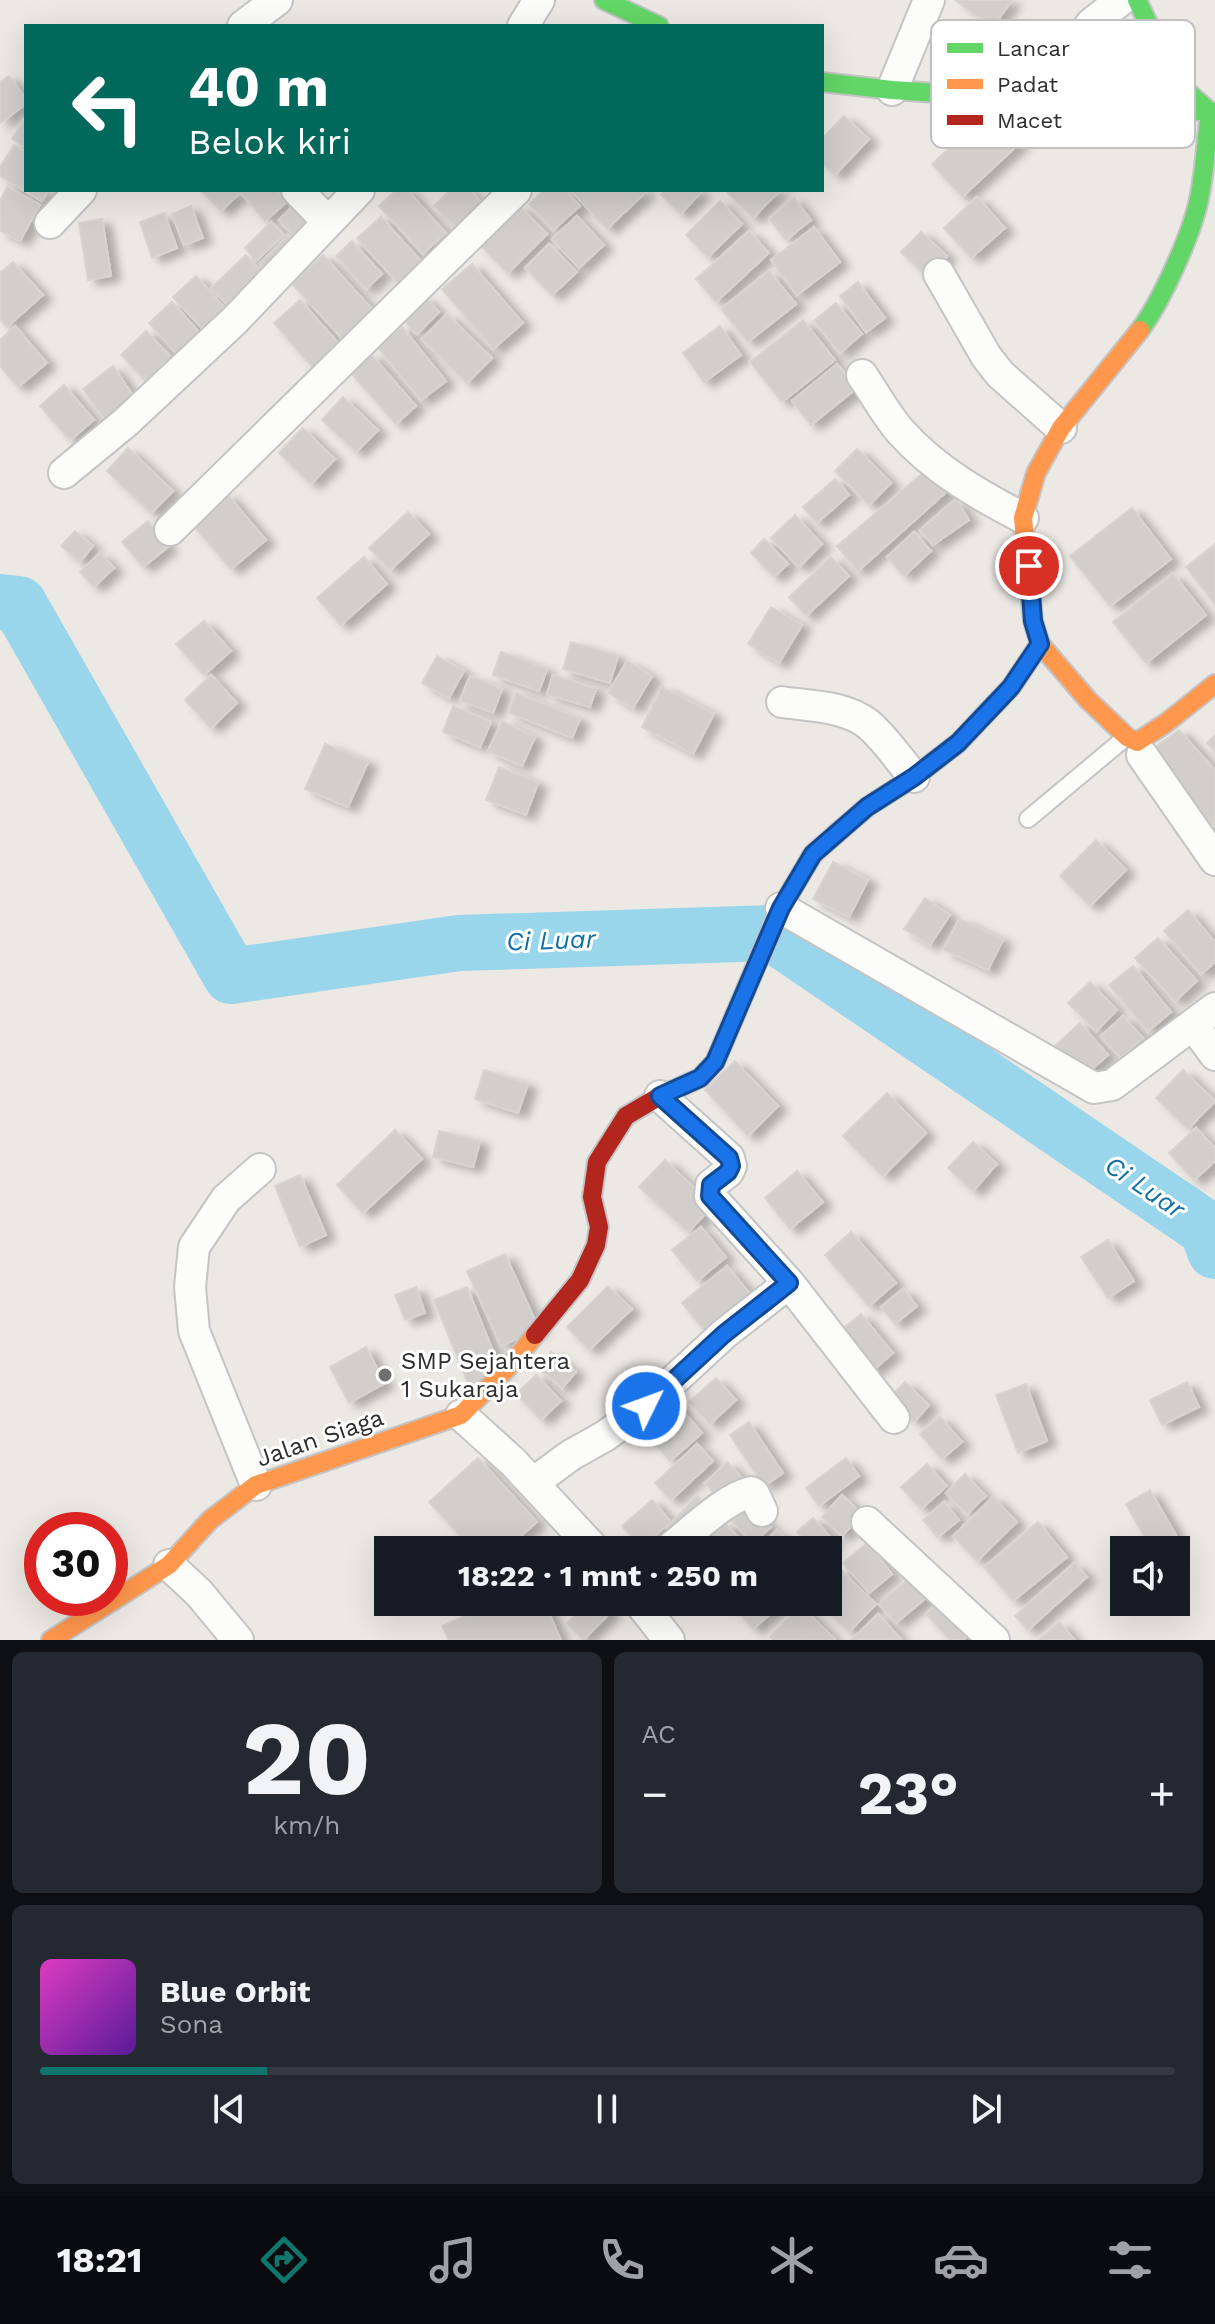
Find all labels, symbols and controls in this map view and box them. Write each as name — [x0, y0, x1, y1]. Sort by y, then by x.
legend — [931, 20, 1195, 148]
text: Lancar — [997, 36, 1070, 61]
text: 40 m — [188, 54, 329, 120]
icon: left — [56, 56, 160, 160]
text: Padat — [997, 72, 1058, 97]
text: Macet — [997, 108, 1062, 133]
text: Belok kiri — [188, 121, 351, 163]
pin — [995, 532, 1063, 600]
icon: arrive — [1007, 544, 1051, 588]
water label: Ci Luar — [506, 923, 597, 957]
water label: Ci Luar — [1099, 1150, 1191, 1225]
place label: SMP Sejahtera 1 Sukaraja — [401, 1347, 570, 1403]
position arrow — [604, 1364, 688, 1448]
marker: SMP Sejahtera 1 Sukaraja — [376, 1366, 394, 1384]
street label: Jalan Siaga — [253, 1403, 387, 1473]
speed limit sign: 30 — [24, 1512, 128, 1616]
map controls — [1110, 1536, 1190, 1616]
button: sound — [1110, 1536, 1190, 1616]
text: 18:22 · 1 mnt · 250 m — [458, 1558, 758, 1593]
text: 20 — [242, 1697, 371, 1819]
text: AC — [642, 1719, 676, 1749]
text: 23° — [858, 1758, 959, 1829]
text: − — [642, 1768, 668, 1820]
text: + — [1148, 1768, 1175, 1820]
text: km/h — [273, 1810, 340, 1840]
text: Blue Orbit — [160, 1974, 310, 2009]
text: Sona — [160, 2009, 223, 2039]
icon: previous — [207, 2087, 251, 2131]
icon: pause — [585, 2087, 629, 2131]
icon: next — [964, 2087, 1008, 2131]
icon: directions — [256, 2232, 312, 2288]
icon: music — [425, 2232, 481, 2288]
icon: phone — [594, 2232, 650, 2288]
icon: climate — [764, 2232, 820, 2288]
icon: car — [933, 2232, 989, 2288]
icon: filters — [1102, 2232, 1158, 2288]
text: 18:21 — [57, 2239, 143, 2281]

